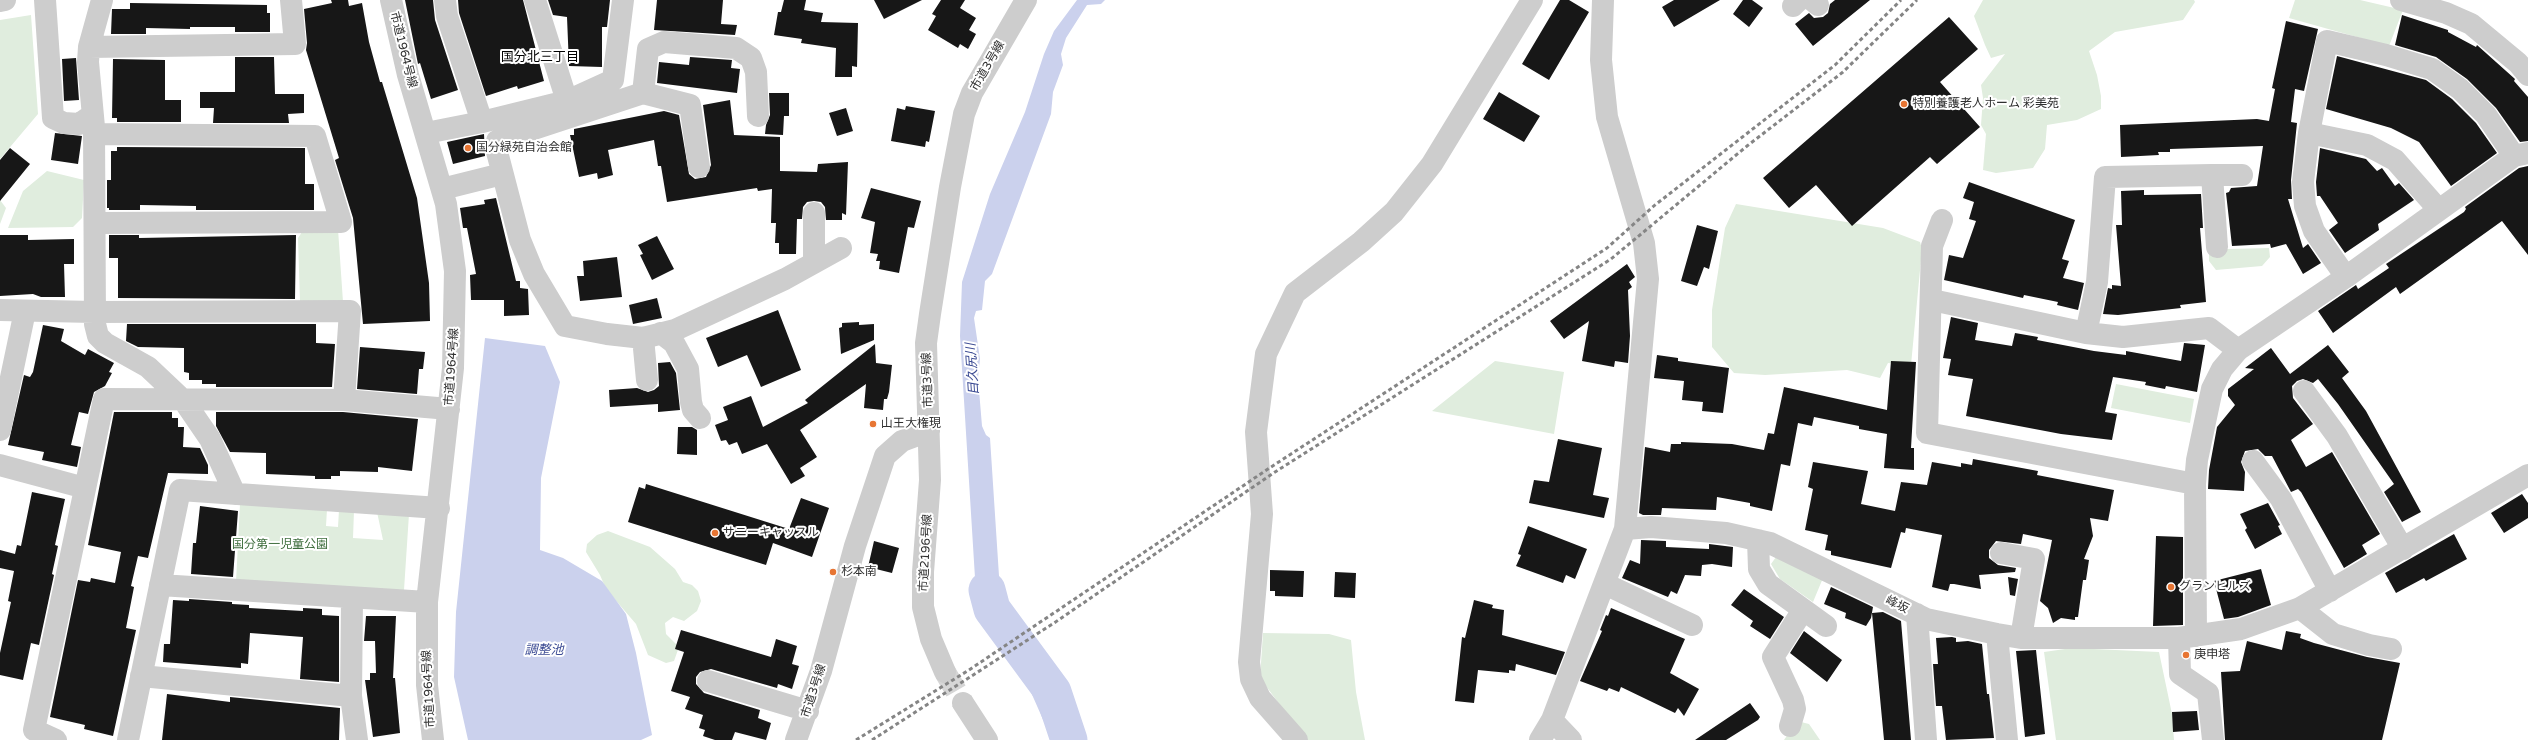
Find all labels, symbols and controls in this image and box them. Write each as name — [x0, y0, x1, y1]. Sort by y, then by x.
street label: 市道1964号線 — [387, 10, 419, 90]
street label: 市道3号線 — [968, 38, 1008, 94]
district label: 国分北三丁目 — [501, 50, 579, 66]
place label: 特別養護老人ホーム 彩美苑 — [1912, 97, 2059, 111]
marker: 特別養護老人ホーム 彩美苑 — [1899, 99, 1909, 109]
place label: 国分緑苑自治会館 — [476, 141, 572, 155]
marker: 国分緑苑自治会館 — [463, 143, 473, 153]
street label: 市道1964号線 — [442, 328, 462, 406]
water label: 目久尻川 — [963, 343, 983, 395]
street label: 市道3号線 — [920, 352, 936, 408]
place label: 山王大権現 — [881, 417, 941, 431]
marker: 山王大権現 — [868, 419, 878, 429]
street label: 市道2196号線 — [917, 514, 935, 592]
place label: サニーキャッスル — [723, 526, 819, 540]
marker: サニーキャッスル — [710, 528, 720, 538]
park label: 国分第一児童公園 — [232, 538, 328, 552]
place label: 杉本南 — [841, 565, 877, 579]
marker: 杉本南 — [828, 567, 838, 577]
place label: グランヒルズ — [2179, 580, 2251, 594]
marker: グランヒルズ — [2166, 582, 2176, 592]
street label: 峰坂 — [1883, 593, 1911, 617]
water label: 調整池 — [525, 643, 563, 659]
place label: 庚申塔 — [2194, 648, 2230, 662]
street label: 市道1964号線 — [420, 650, 438, 728]
marker: 庚申塔 — [2181, 650, 2191, 660]
street label: 市道3号線 — [799, 662, 829, 720]

